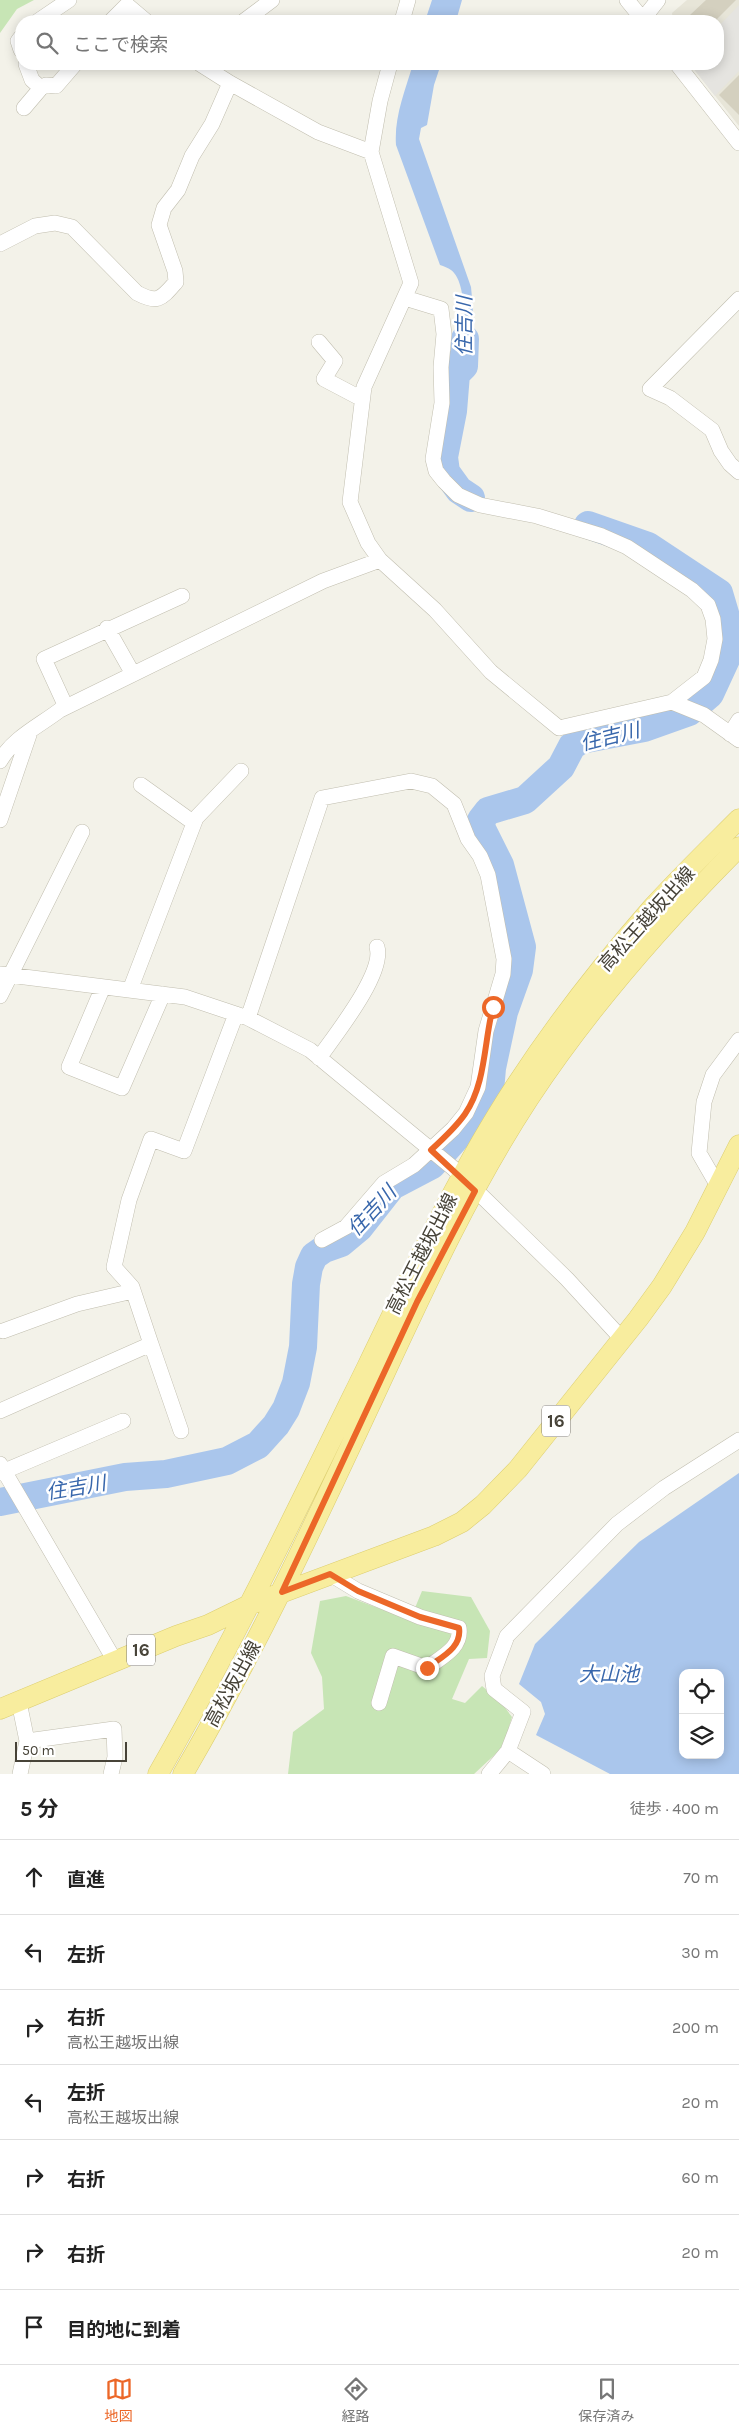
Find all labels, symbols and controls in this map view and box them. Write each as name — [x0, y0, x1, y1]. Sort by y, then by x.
search box — [15, 15, 724, 70]
icon: search — [33, 29, 61, 57]
text: ここで検索 — [73, 34, 168, 56]
water label: 住吉川 — [453, 294, 476, 356]
water label: 住吉川 — [578, 718, 644, 755]
street label: 高松王越坂出線 — [594, 862, 700, 976]
route start — [482, 996, 505, 1019]
water label: 住吉川 — [343, 1180, 402, 1241]
street label: 高松王越坂出線 — [382, 1190, 462, 1318]
road number: 16 — [542, 1405, 570, 1436]
water label: 住吉川 — [44, 1471, 110, 1505]
road number: 16 — [127, 1634, 155, 1666]
street label: 高松坂出線 — [200, 1637, 266, 1731]
route end — [416, 1657, 439, 1680]
water label: 大山池 — [579, 1663, 641, 1686]
map controls — [679, 1669, 724, 1759]
button: locate — [679, 1669, 724, 1714]
button: layers — [679, 1714, 724, 1759]
scale bar — [15, 1739, 128, 1762]
text: 50 m — [22, 1742, 55, 1759]
text: 5 分 — [20, 1797, 59, 1821]
text: 徒歩 · 400 m — [630, 1799, 719, 1818]
icon: ahead — [20, 1863, 48, 1891]
text: 70 m — [683, 1868, 719, 1887]
text: 直進 — [67, 1869, 105, 1891]
icon: left — [20, 1938, 48, 1966]
text: 30 m — [681, 1943, 719, 1962]
text: 左折 — [67, 1944, 105, 1966]
text: 右折 — [67, 2007, 105, 2029]
icon: right — [20, 2013, 48, 2041]
text: 200 m — [672, 2018, 719, 2037]
text: 高松王越坂出線 — [67, 2033, 179, 2052]
text: 左折 — [67, 2082, 105, 2104]
icon: left — [20, 2088, 48, 2116]
text: 20 m — [681, 2093, 719, 2112]
text: 高松王越坂出線 — [67, 2108, 179, 2127]
icon: right — [20, 2163, 48, 2191]
text: 60 m — [682, 2168, 719, 2187]
text: 右折 — [67, 2169, 105, 2191]
icon: right — [20, 2238, 48, 2266]
text: 20 m — [681, 2243, 719, 2262]
text: 右折 — [67, 2244, 105, 2266]
icon: arrive — [20, 2313, 48, 2341]
text: 目的地に到着 — [67, 2319, 181, 2341]
tab: 地図 — [105, 2375, 133, 2425]
tab: 経路 — [342, 2375, 370, 2425]
tab: 保存済み — [579, 2375, 635, 2425]

